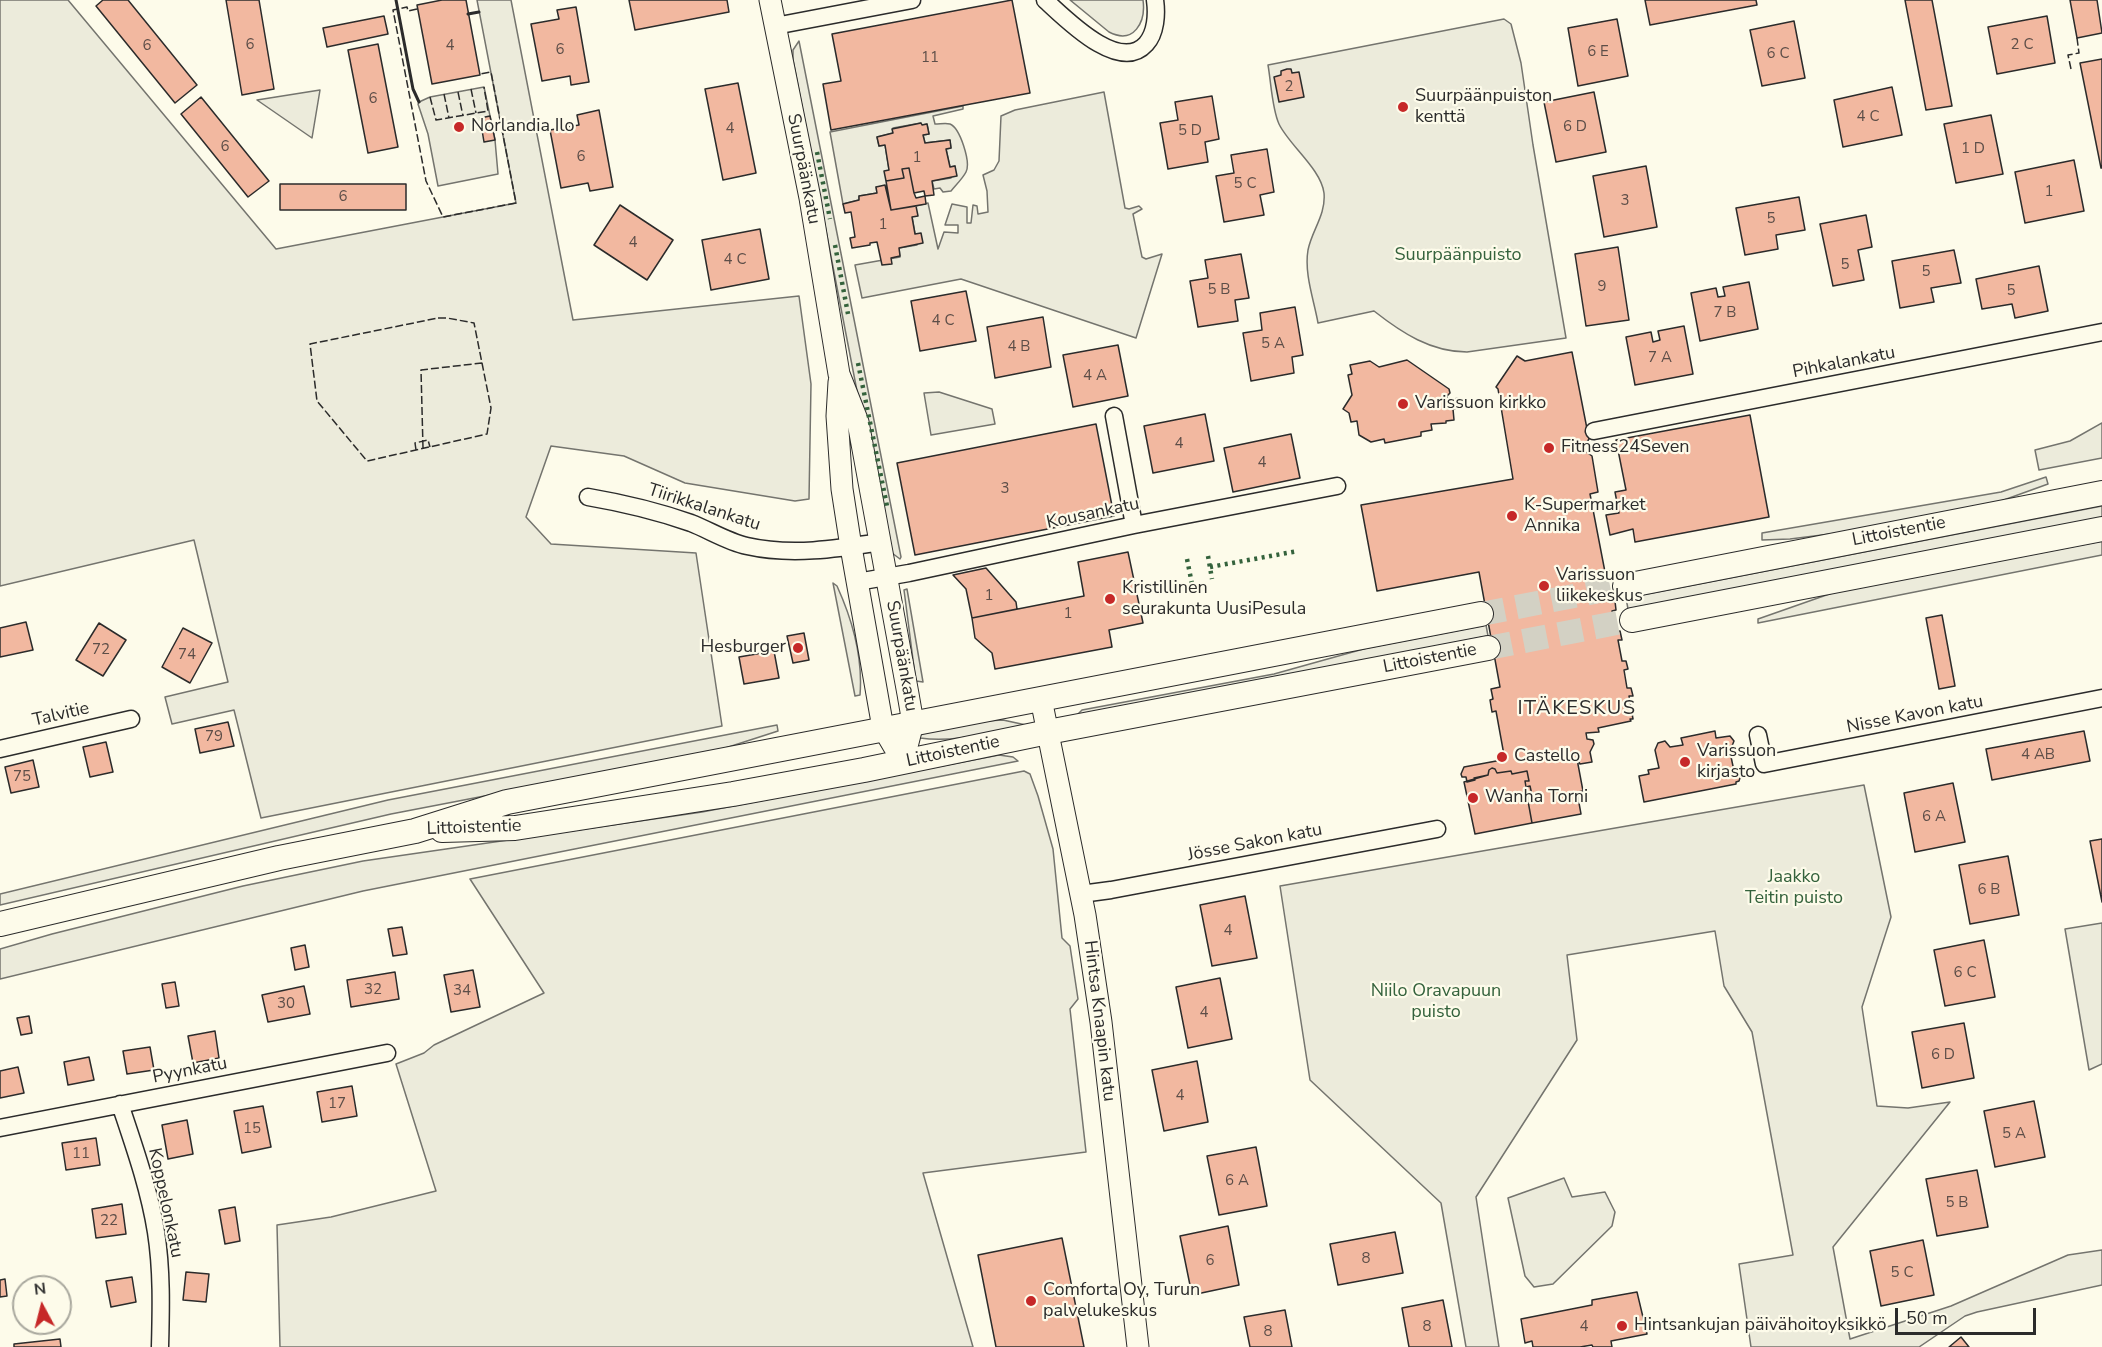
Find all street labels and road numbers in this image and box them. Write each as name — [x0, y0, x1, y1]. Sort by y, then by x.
street label: Suurpäänkatu — [782, 112, 824, 226]
street label: Pihkalankatu — [1791, 342, 1897, 384]
street label: Tiirikkalankatu — [645, 480, 763, 536]
street label: Kousankatu — [1045, 494, 1141, 534]
street label: Littoistentie — [1850, 512, 1948, 552]
street label: Suurpäänkatu — [881, 599, 921, 713]
street label: Littoistentie — [1381, 639, 1479, 679]
street label: Nisse Kavon katu — [1845, 691, 1985, 739]
street label: Talvitie — [30, 698, 92, 732]
street label: Littoistentie — [904, 732, 1002, 772]
street label: Littoistentie — [426, 816, 522, 840]
street label: Jösse Sakon katu — [1186, 819, 1324, 867]
street label: Hintsa Knaapin katu — [1078, 939, 1120, 1103]
street label: Pyynkatu — [151, 1053, 229, 1089]
street label: Koppelonkatu — [143, 1146, 187, 1260]

